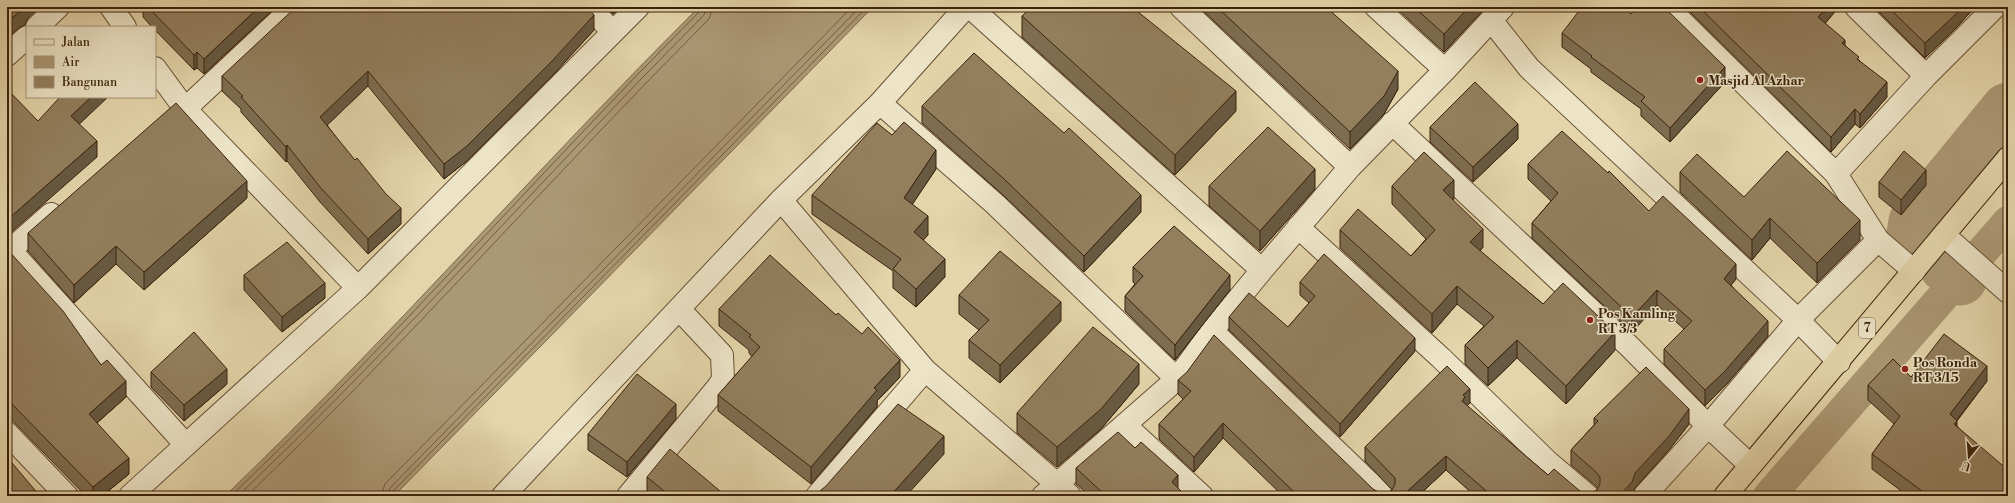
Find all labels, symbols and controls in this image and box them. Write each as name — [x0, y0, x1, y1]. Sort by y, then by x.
legend — [26, 26, 156, 98]
text: Jalan — [61, 35, 90, 50]
text: Air — [61, 55, 79, 70]
place label: Masjid Al Azhar — [1708, 73, 1804, 89]
text: Bangunan — [61, 75, 117, 90]
marker: Masjid Al Azhar — [1695, 75, 1705, 85]
place label: Pos Kamling RT 3/3 — [1598, 306, 1676, 337]
marker: Pos Kamling RT 3/3 — [1585, 315, 1595, 325]
road number: 7 — [1859, 318, 1875, 338]
place label: Pos Ronda RT 3/15 — [1913, 355, 1978, 386]
marker: Pos Ronda RT 3/15 — [1900, 364, 1910, 374]
north arrow — [1949, 437, 1989, 477]
text: U — [1960, 458, 1972, 474]

